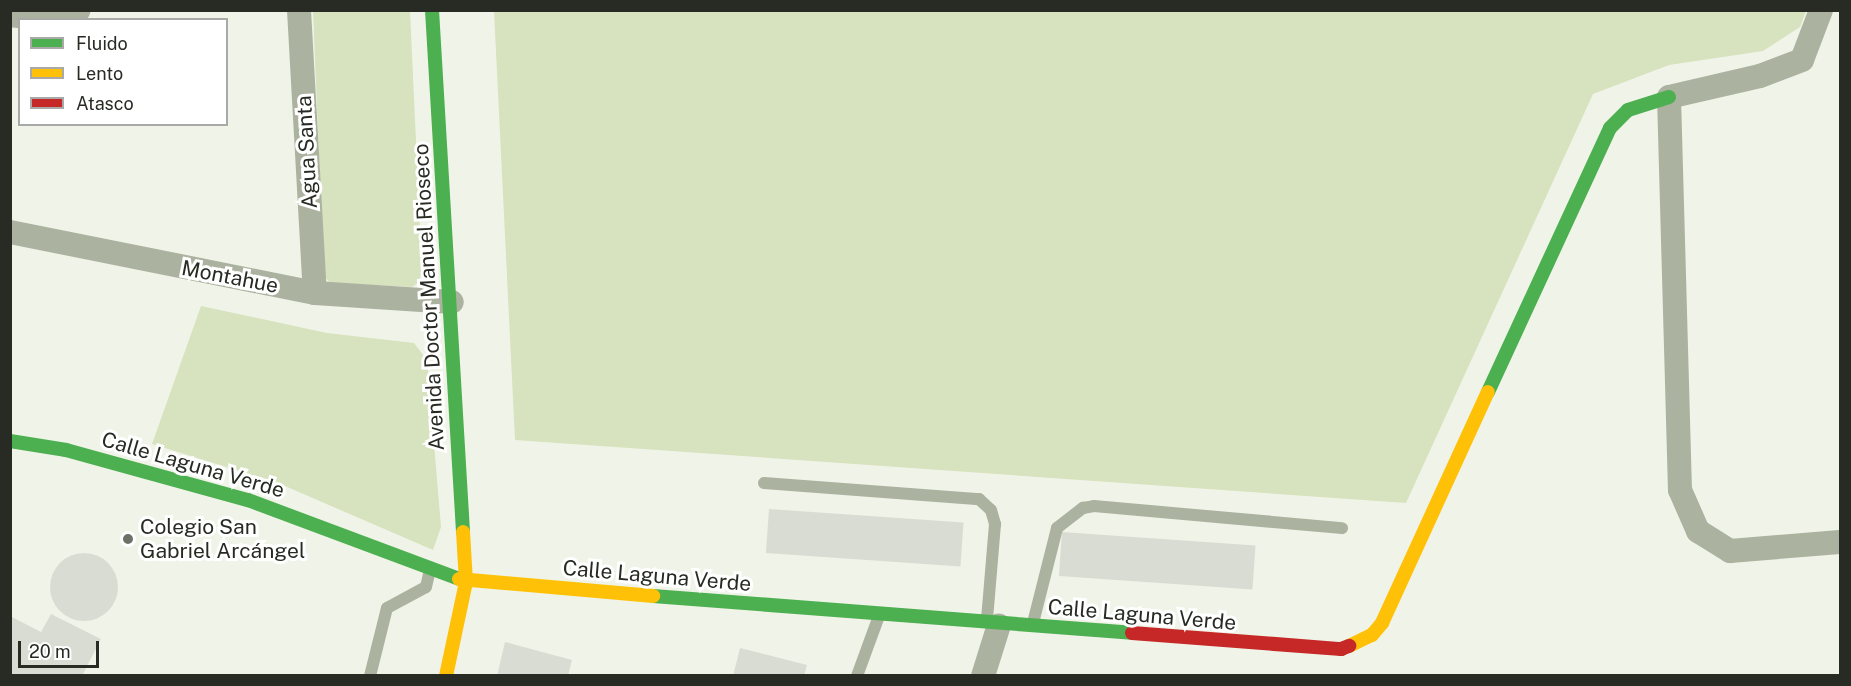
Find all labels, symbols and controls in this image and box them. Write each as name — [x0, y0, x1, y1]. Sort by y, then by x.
legend — [18, 18, 228, 126]
text: Fluido — [76, 33, 128, 54]
text: Lento — [76, 63, 123, 84]
text: Atasco — [76, 93, 134, 114]
street label: Agua Santa — [291, 95, 323, 209]
street label: Avenida Doctor Manuel Rioseco — [408, 143, 450, 451]
street label: Montahue — [180, 255, 280, 299]
street label: Calle Laguna Verde — [98, 427, 288, 503]
place label: Colegio San Gabriel Arcángel — [140, 514, 305, 564]
marker: Colegio San Gabriel Arcángel — [121, 532, 135, 546]
street label: Calle Laguna Verde — [561, 555, 753, 597]
street label: Calle Laguna Verde — [1046, 594, 1238, 636]
scale bar — [21, 629, 102, 667]
text: 20 m — [29, 641, 71, 662]

